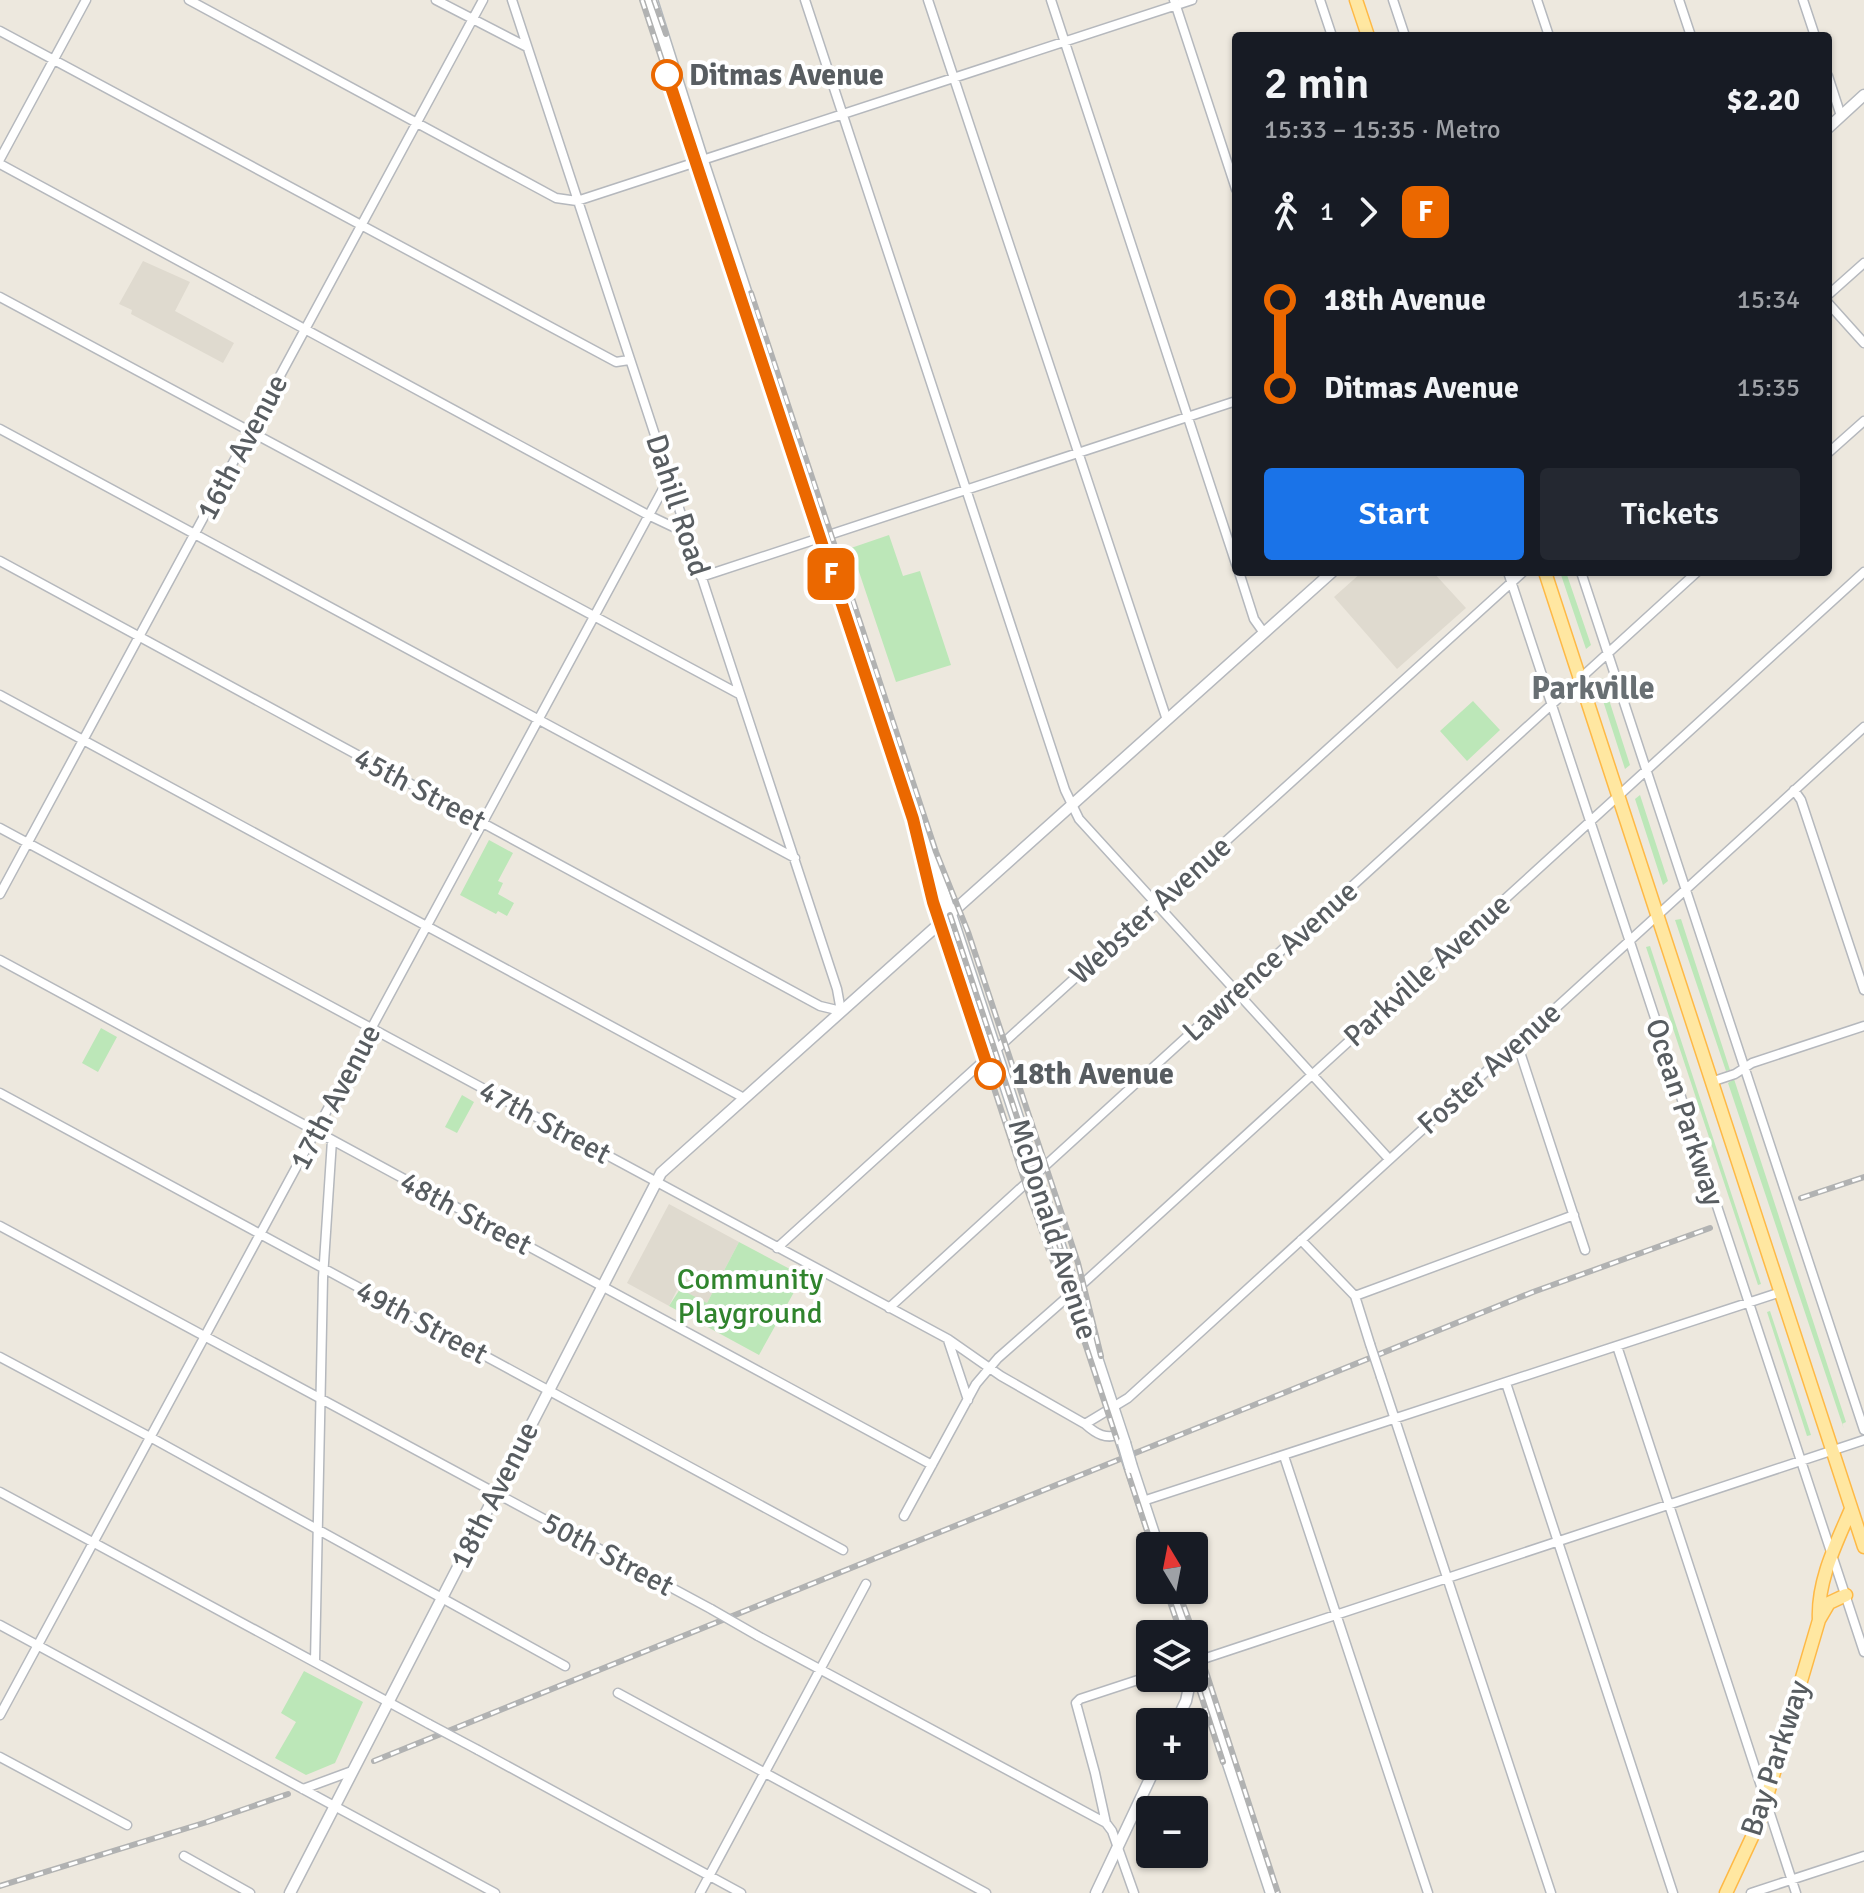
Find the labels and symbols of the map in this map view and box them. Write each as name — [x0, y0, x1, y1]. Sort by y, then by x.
place label: Ditmas Avenue — [689, 57, 884, 94]
marker: Ditmas Avenue — [652, 60, 682, 90]
street label: 16th Avenue — [189, 368, 296, 526]
street label: Dahill Road — [637, 430, 718, 581]
line badge: F — [805, 548, 857, 600]
district label: Parkville — [1531, 669, 1655, 708]
street label: 45th Street — [348, 739, 492, 840]
street label: Webster Avenue — [1062, 828, 1239, 993]
street label: Lawrence Avenue — [1175, 873, 1366, 1050]
street label: Parkville Avenue — [1336, 886, 1518, 1055]
street label: Foster Avenue — [1410, 994, 1569, 1142]
street label: Ocean Parkway — [1637, 1014, 1732, 1211]
street label: 17th Avenue — [282, 1018, 389, 1176]
place label: 18th Avenue — [1012, 1056, 1174, 1093]
marker: 18th Avenue — [975, 1059, 1005, 1089]
street label: 47th Street — [473, 1072, 617, 1173]
street label: McDonald Avenue — [999, 1114, 1106, 1344]
street label: 48th Street — [394, 1163, 538, 1264]
park label: Community Playground — [677, 1261, 823, 1332]
street label: 49th Street — [350, 1272, 494, 1373]
street label: 18th Avenue — [442, 1416, 547, 1575]
street label: 50th Street — [536, 1504, 680, 1605]
north arrow — [1136, 1532, 1208, 1604]
street label: Bay Parkway — [1733, 1676, 1818, 1841]

